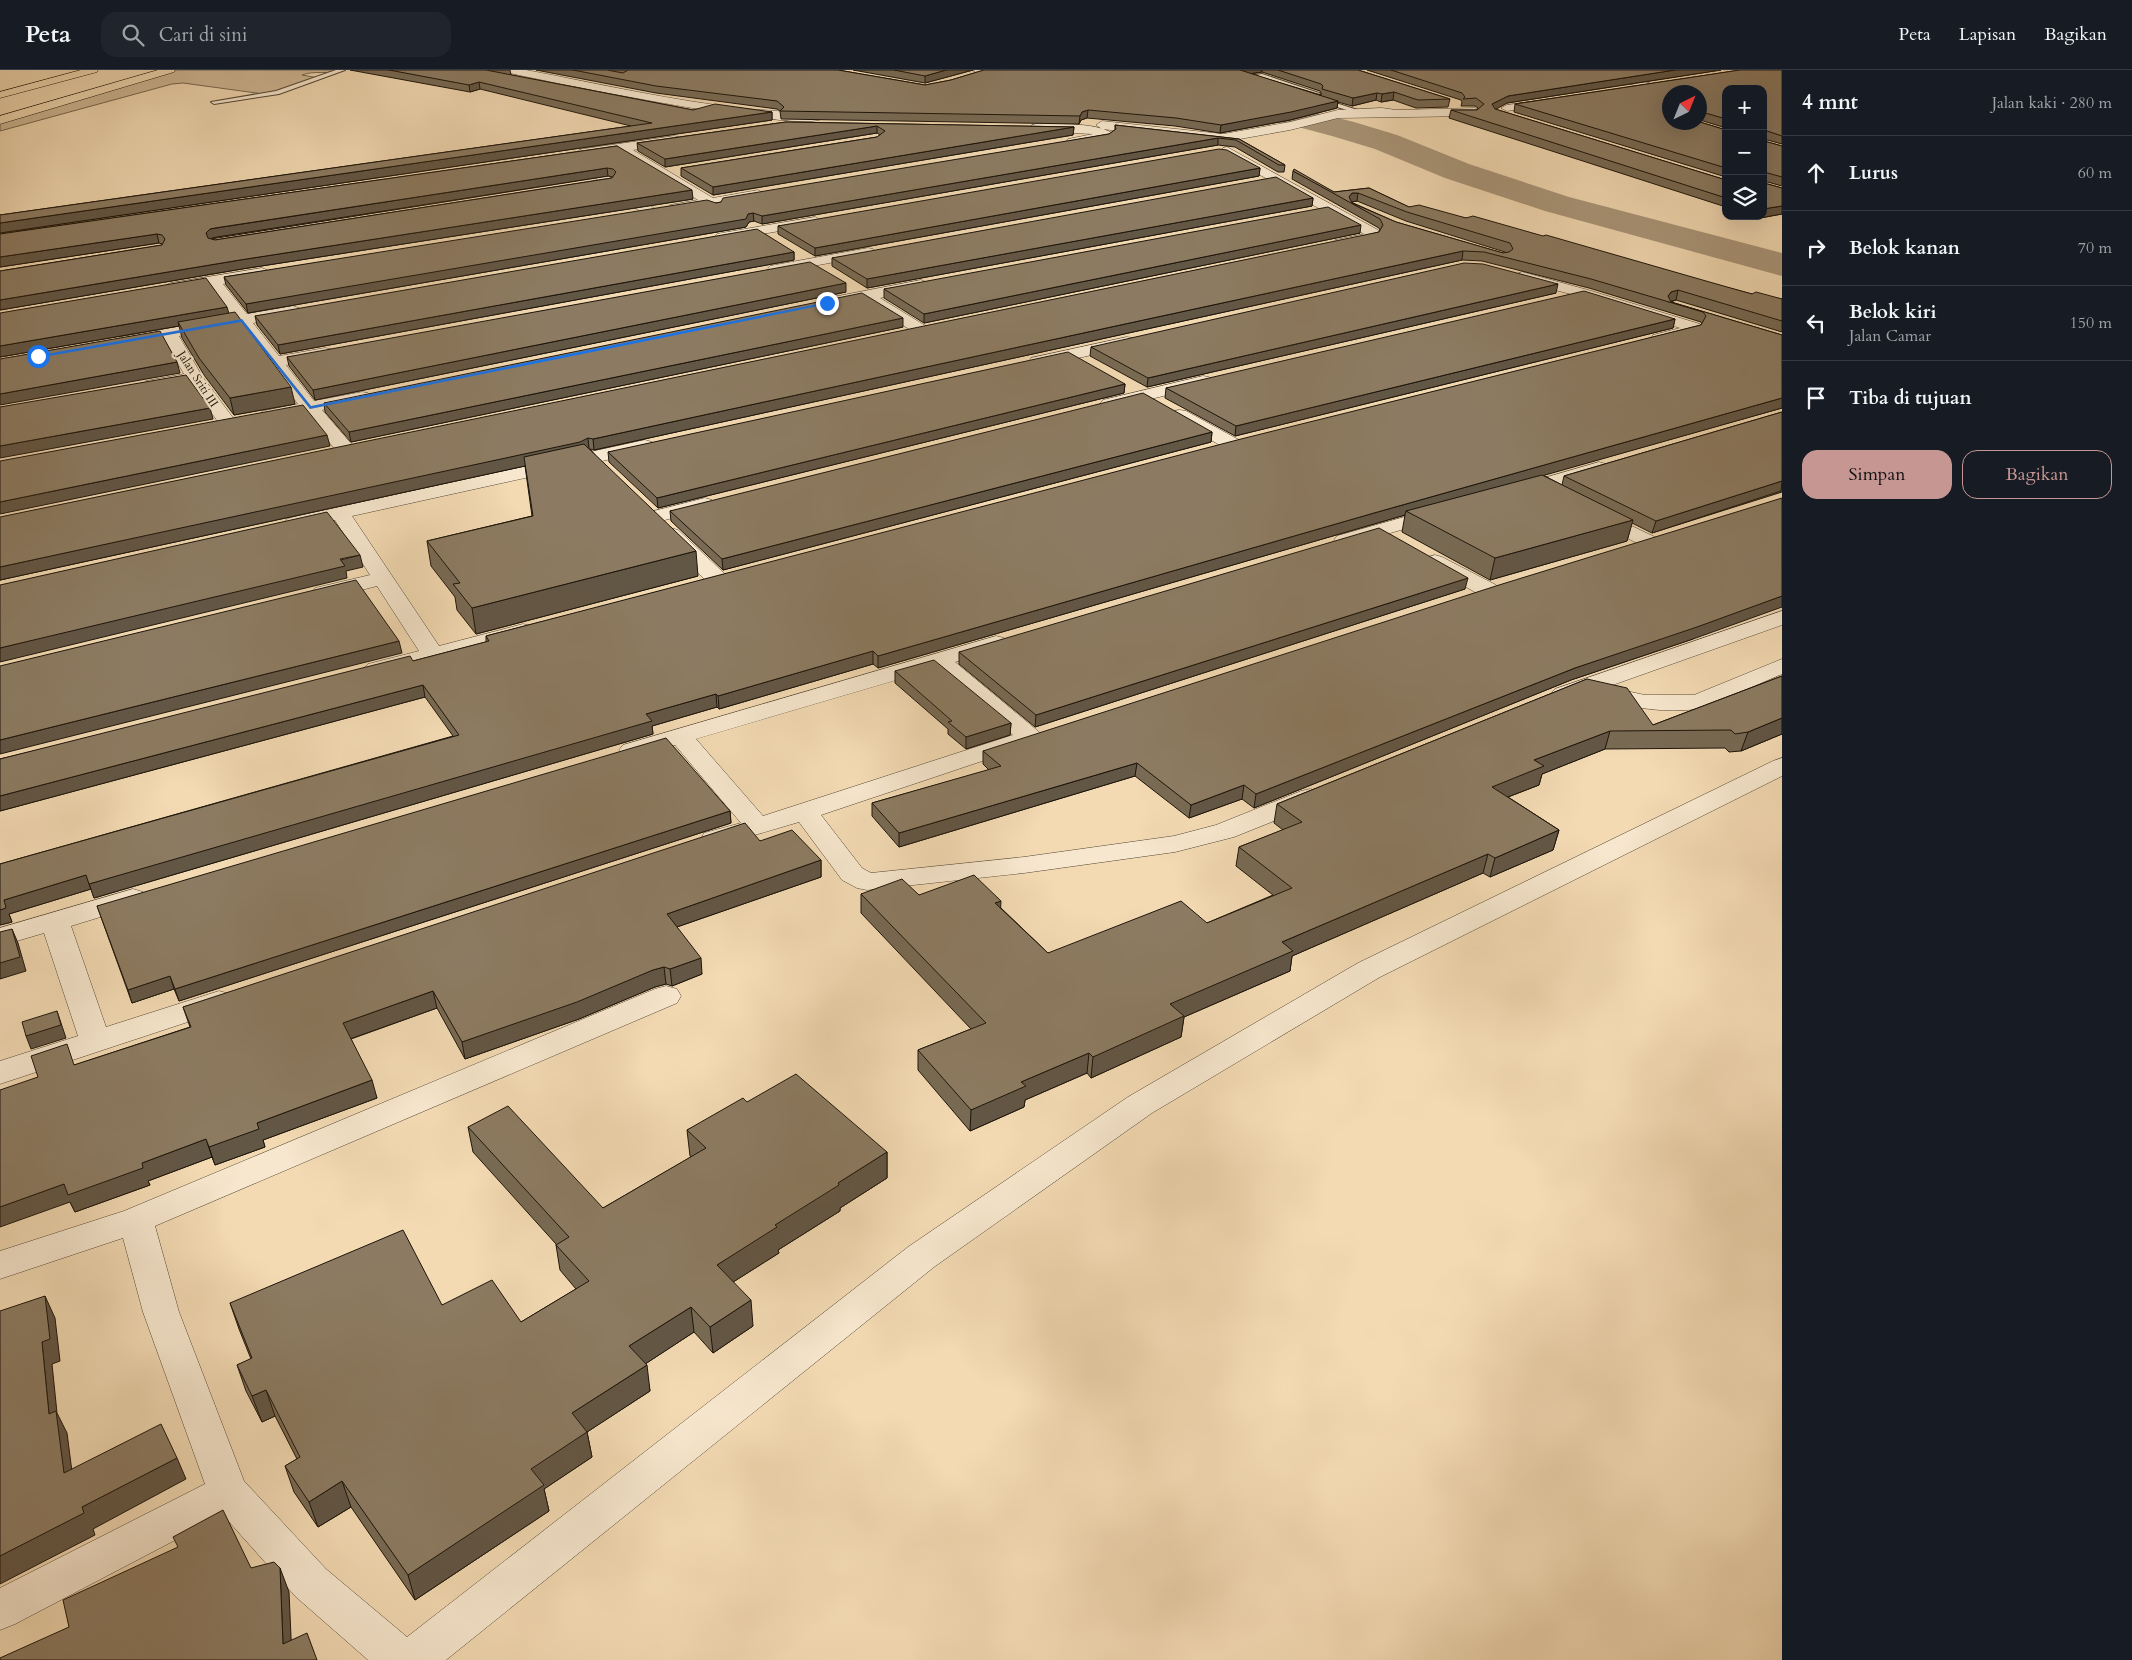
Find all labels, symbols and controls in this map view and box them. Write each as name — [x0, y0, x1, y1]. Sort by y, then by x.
search box — [101, 12, 451, 57]
text: Peta — [25, 18, 71, 51]
icon: search — [119, 21, 147, 49]
text: Cari di sini — [159, 22, 247, 48]
text: Peta — [1899, 22, 1931, 47]
text: Lapisan — [1959, 22, 2016, 47]
text: Bagikan — [2044, 22, 2107, 47]
north arrow — [1662, 85, 1707, 130]
map controls — [1722, 85, 1767, 220]
button: + — [1722, 85, 1767, 130]
text: 4 mnt — [1802, 88, 1858, 117]
text: Jalan kaki · 280 m — [1992, 92, 2112, 114]
button: − — [1722, 130, 1767, 175]
icon: ahead — [1802, 159, 1830, 187]
text: Lurus — [1849, 160, 1898, 186]
text: 60 m — [2078, 162, 2112, 184]
button: layers — [1722, 175, 1767, 220]
icon: right — [1802, 234, 1830, 262]
text: Belok kanan — [1849, 235, 1960, 261]
text: 70 m — [2078, 237, 2112, 259]
route end — [816, 292, 839, 315]
text: Belok kiri — [1849, 299, 1936, 325]
icon: left — [1802, 309, 1830, 337]
text: 150 m — [2070, 312, 2112, 334]
text: Jalan Camar — [1849, 325, 1931, 347]
route start — [27, 345, 50, 368]
street label: Jalan Sriti III — [173, 346, 222, 410]
icon: arrive — [1802, 384, 1830, 412]
text: Tiba di tujuan — [1849, 385, 1972, 411]
button: Simpan — [1802, 450, 1952, 499]
button: Bagikan — [1962, 450, 2112, 499]

